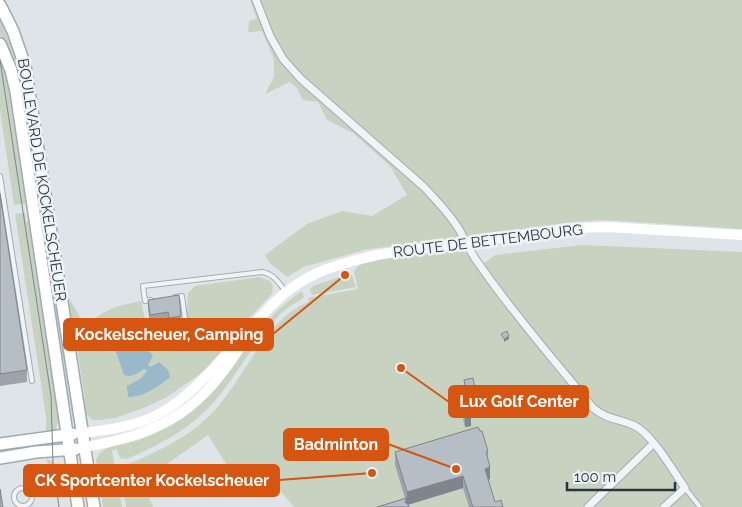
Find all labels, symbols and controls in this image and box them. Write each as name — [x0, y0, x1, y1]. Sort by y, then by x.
street label: BOULEVARD DE KOCKELSCHEUER — [14, 57, 70, 303]
street label: ROUTE DE BETTEMBOURG — [392, 220, 584, 262]
callout: Kockelscheuer, Camping — [64, 319, 273, 350]
text: Kockelscheuer, Camping — [75, 325, 263, 344]
callout: Lux Golf Center — [449, 386, 588, 417]
text: Lux Golf Center — [459, 392, 579, 411]
callout: Badminton — [284, 429, 388, 460]
text: Badminton — [294, 435, 378, 454]
scale bar — [567, 460, 674, 492]
callout: CK Sportcenter Kockelscheuer — [24, 465, 279, 496]
text: 100 m — [574, 468, 616, 486]
text: CK Sportcenter Kockelscheuer — [35, 471, 269, 490]

